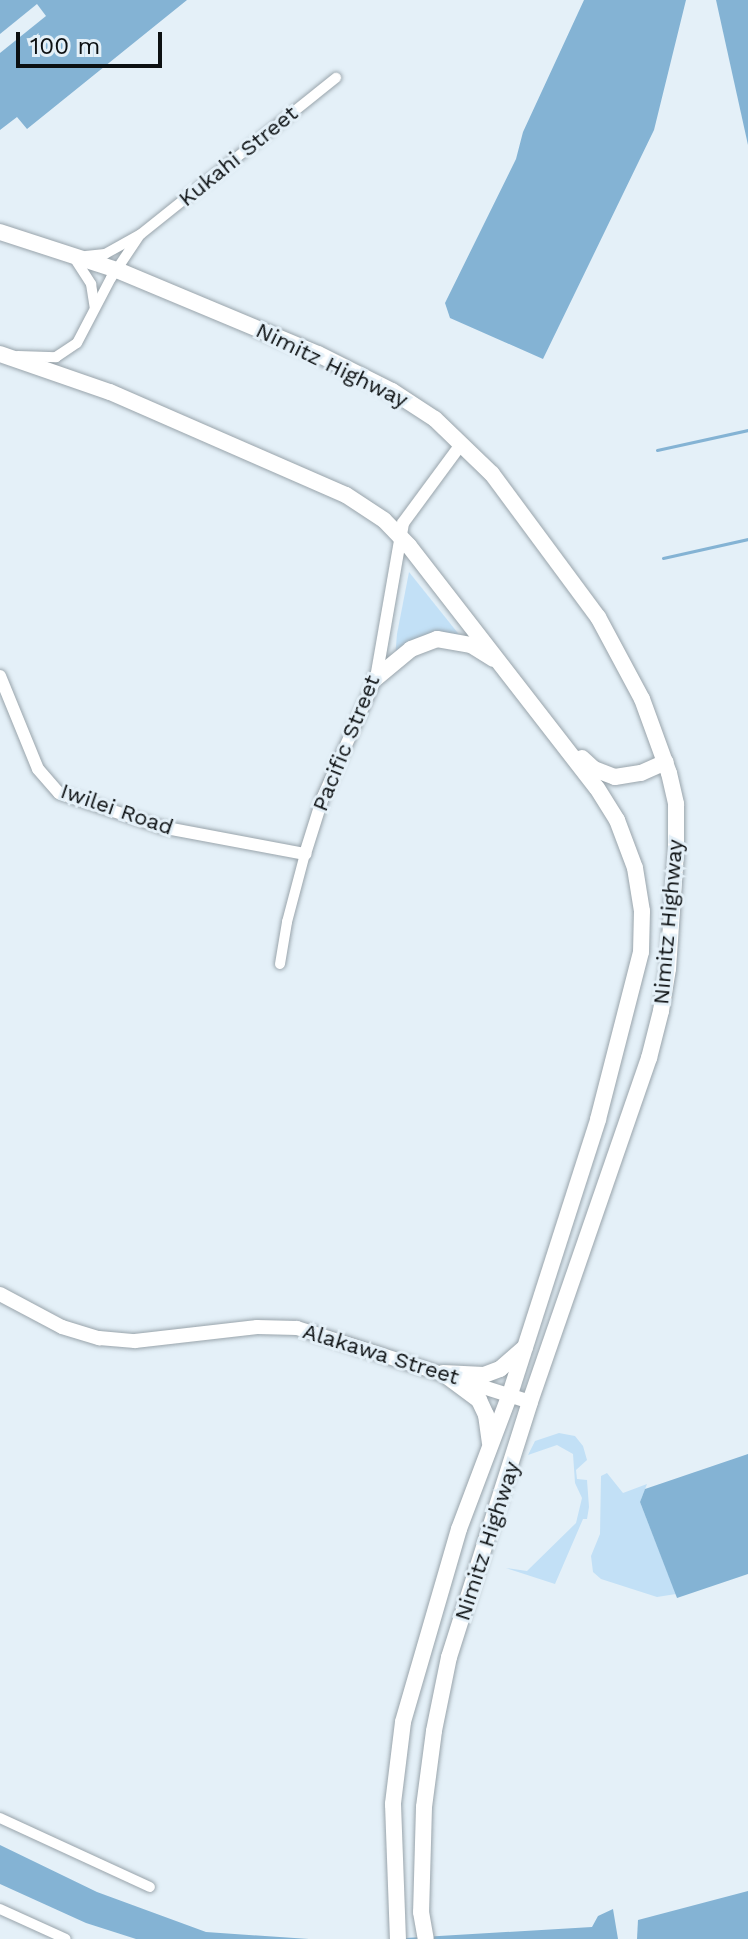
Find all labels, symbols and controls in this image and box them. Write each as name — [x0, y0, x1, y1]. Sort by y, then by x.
scale bar — [20, 16, 166, 66]
text: 100 m — [30, 32, 100, 60]
street label: Kukahi Street — [173, 100, 303, 212]
street label: Nimitz Highway — [252, 317, 412, 413]
street label: Pacific Street — [307, 671, 385, 815]
street label: Iwilei Road — [57, 777, 177, 841]
street label: Nimitz Highway — [648, 838, 688, 1006]
street label: Alakawa Street — [299, 1318, 463, 1390]
street label: Nimitz Highway — [449, 1458, 525, 1624]

